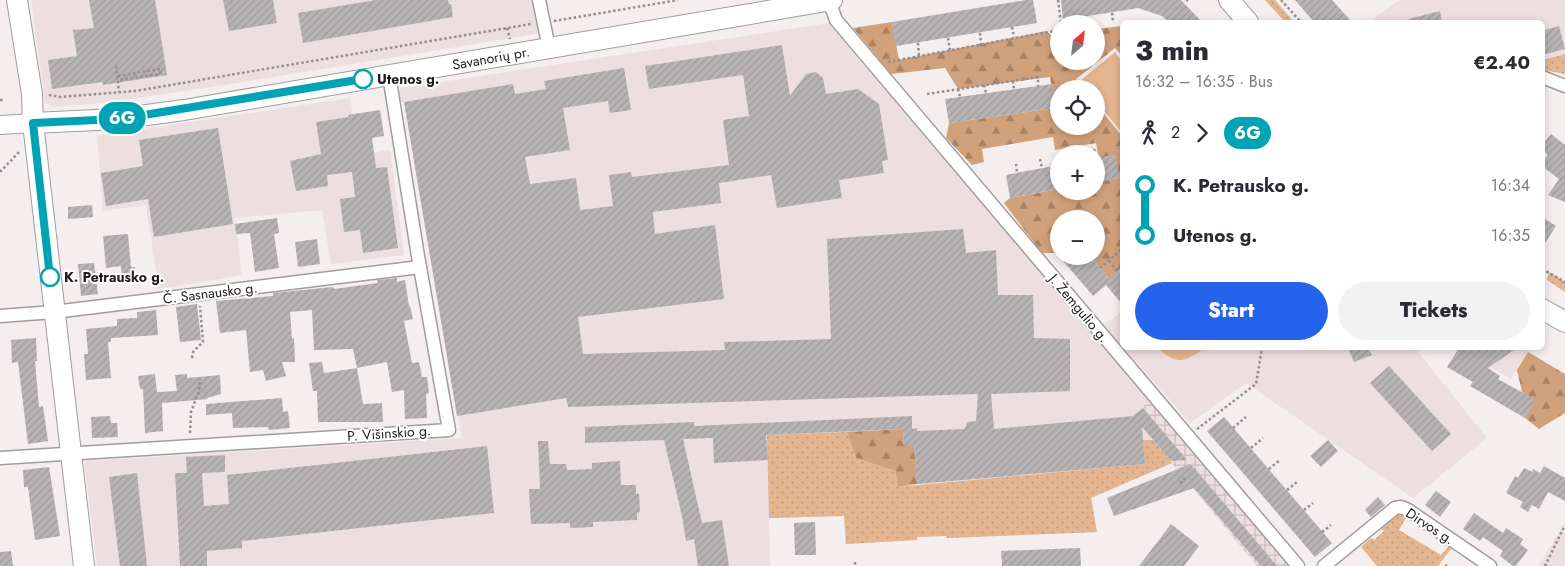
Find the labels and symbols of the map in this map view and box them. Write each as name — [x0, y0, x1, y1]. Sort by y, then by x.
north arrow — [1050, 15, 1105, 70]
street label: Savanorių pr. — [451, 41, 531, 75]
marker: Utenos g. — [353, 69, 373, 89]
place label: Utenos g. — [377, 69, 439, 89]
line badge: 6G — [100, 102, 144, 134]
marker: K. Petrausko g. — [40, 267, 60, 287]
place label: K. Petrausko g. — [64, 267, 164, 287]
street label: J. Žemgulio g. — [1043, 268, 1114, 347]
street label: Č. Sasnausko g. — [162, 277, 258, 309]
street label: P. Višinskio g. — [346, 420, 432, 446]
street label: Dirvos g. — [1402, 503, 1458, 549]

